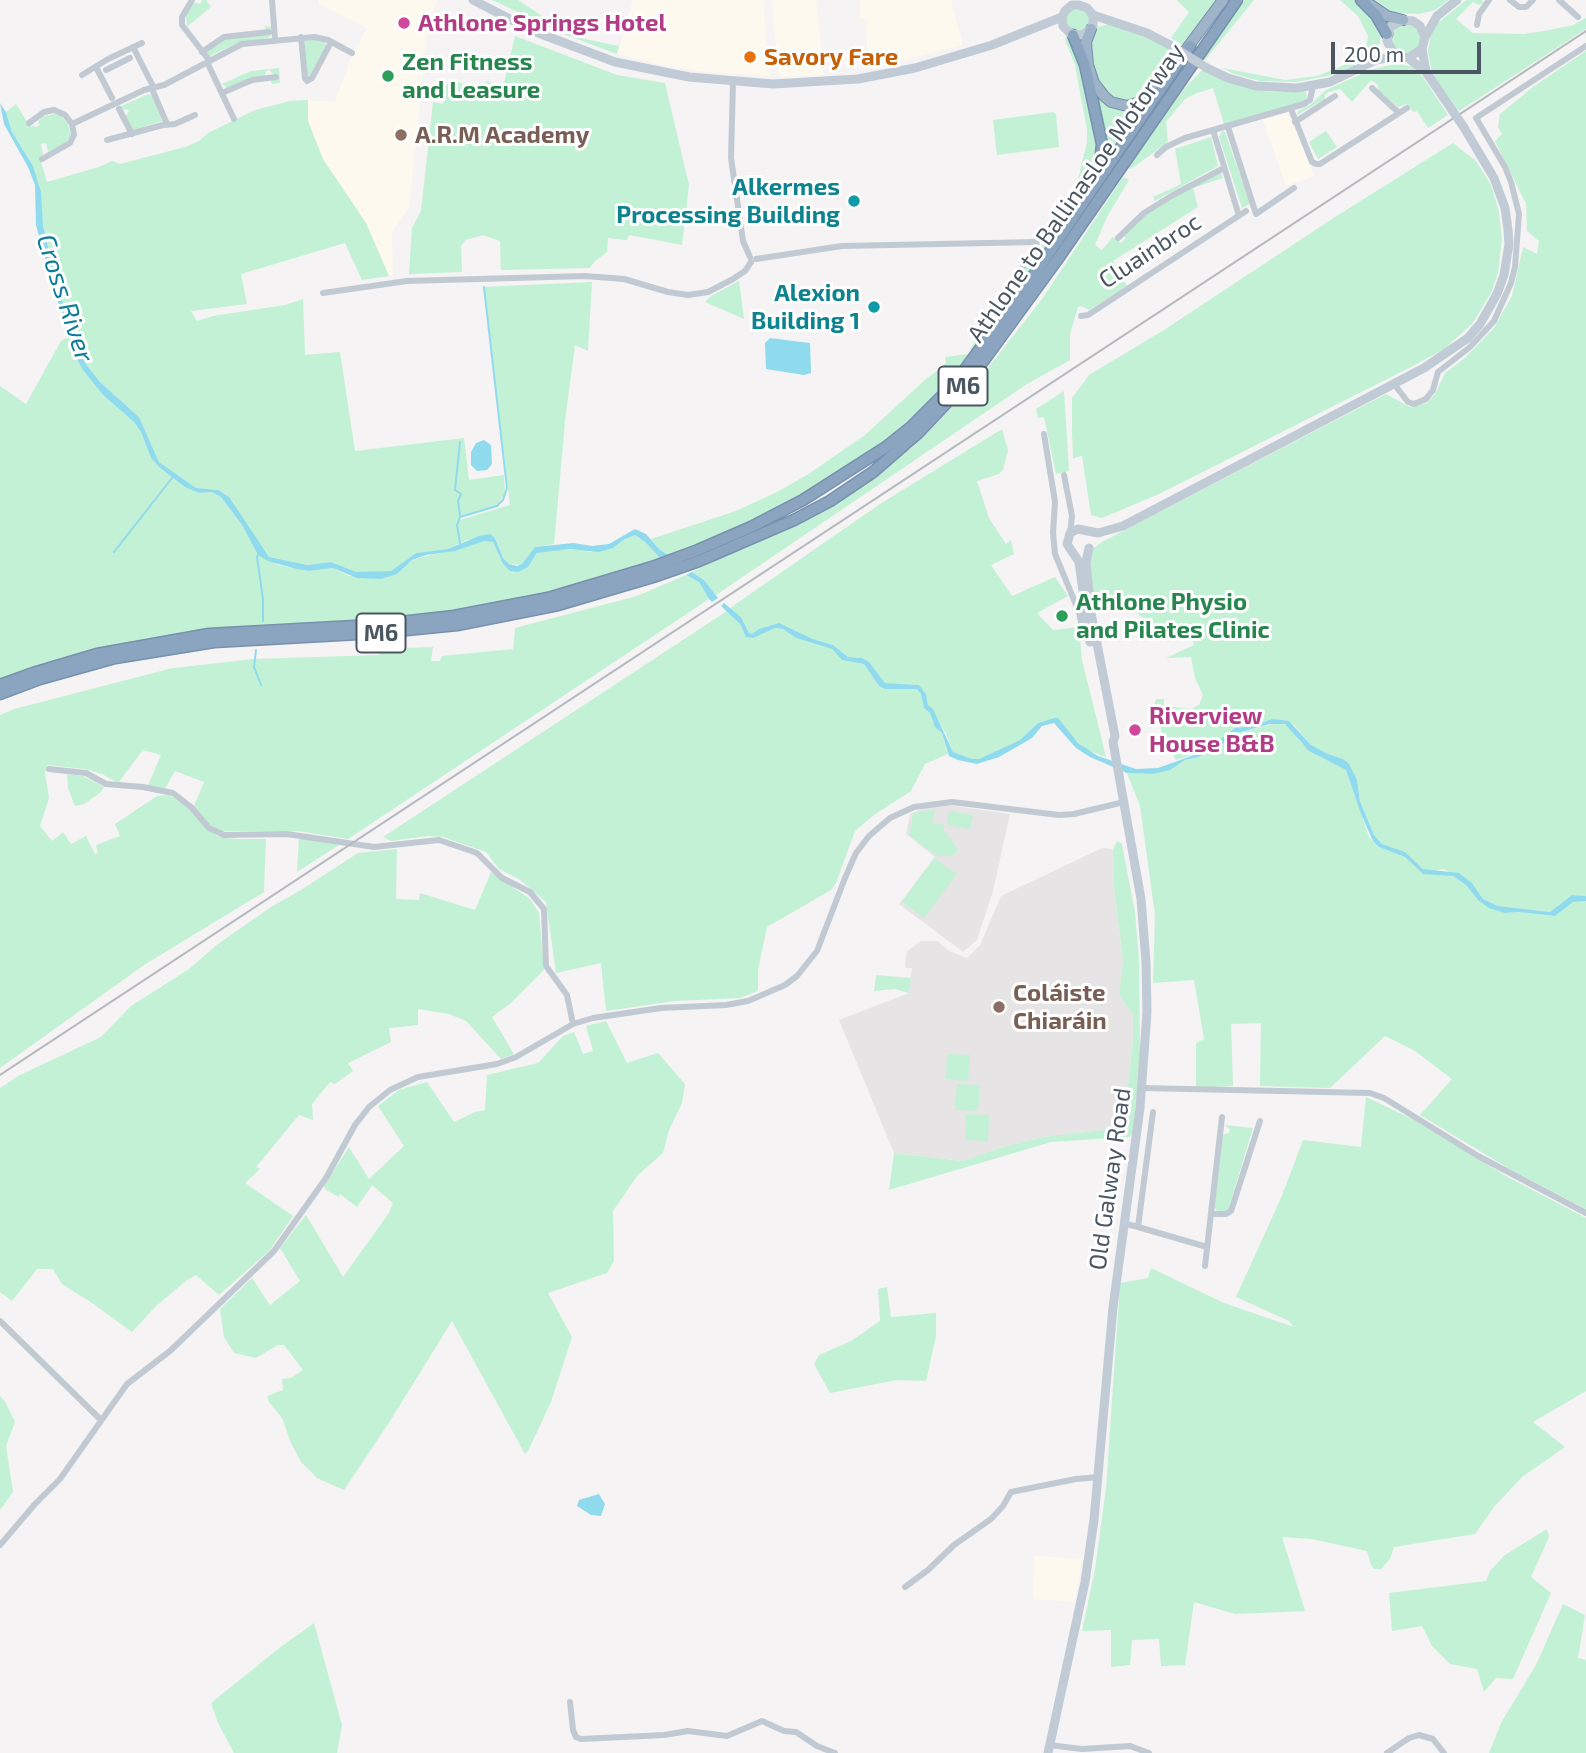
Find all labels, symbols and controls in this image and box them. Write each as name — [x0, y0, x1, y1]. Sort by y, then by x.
place label: Athlone Springs Hotel — [418, 9, 666, 37]
marker: Athlone Springs Hotel — [396, 15, 412, 31]
scale bar — [1334, 28, 1484, 72]
street label: Athlone to Ballinasloe Motorway — [962, 38, 1190, 348]
text: 200 m — [1344, 41, 1404, 66]
place label: Savory Fare — [764, 43, 898, 71]
place label: Zen Fitness and Leasure — [402, 48, 540, 104]
marker: Savory Fare — [742, 49, 758, 65]
marker: Zen Fitness and Leasure — [380, 68, 396, 84]
place label: A.R.M Academy — [415, 121, 589, 149]
marker: A.R.M Academy — [393, 127, 409, 143]
place label: Alkermes Processing Building — [616, 173, 840, 229]
marker: Alkermes Processing Building — [846, 193, 862, 209]
street label: Cluainbroc — [1094, 207, 1206, 295]
water label: Cross River — [30, 230, 100, 366]
place label: Alexion Building 1 — [751, 279, 860, 335]
marker: Alexion Building 1 — [866, 299, 882, 315]
road number: M6 — [939, 366, 988, 406]
place label: Athlone Physio and Pilates Clinic — [1076, 588, 1270, 644]
marker: Athlone Physio and Pilates Clinic — [1054, 608, 1070, 624]
road number: M6 — [356, 614, 406, 652]
place label: Riverview House B&B — [1149, 702, 1275, 758]
marker: Riverview House B&B — [1127, 722, 1143, 738]
place label: Coláiste Chiaráin — [1013, 979, 1107, 1035]
marker: Coláiste Chiaráin — [991, 999, 1007, 1015]
street label: Old Galway Road — [1083, 1086, 1137, 1272]

